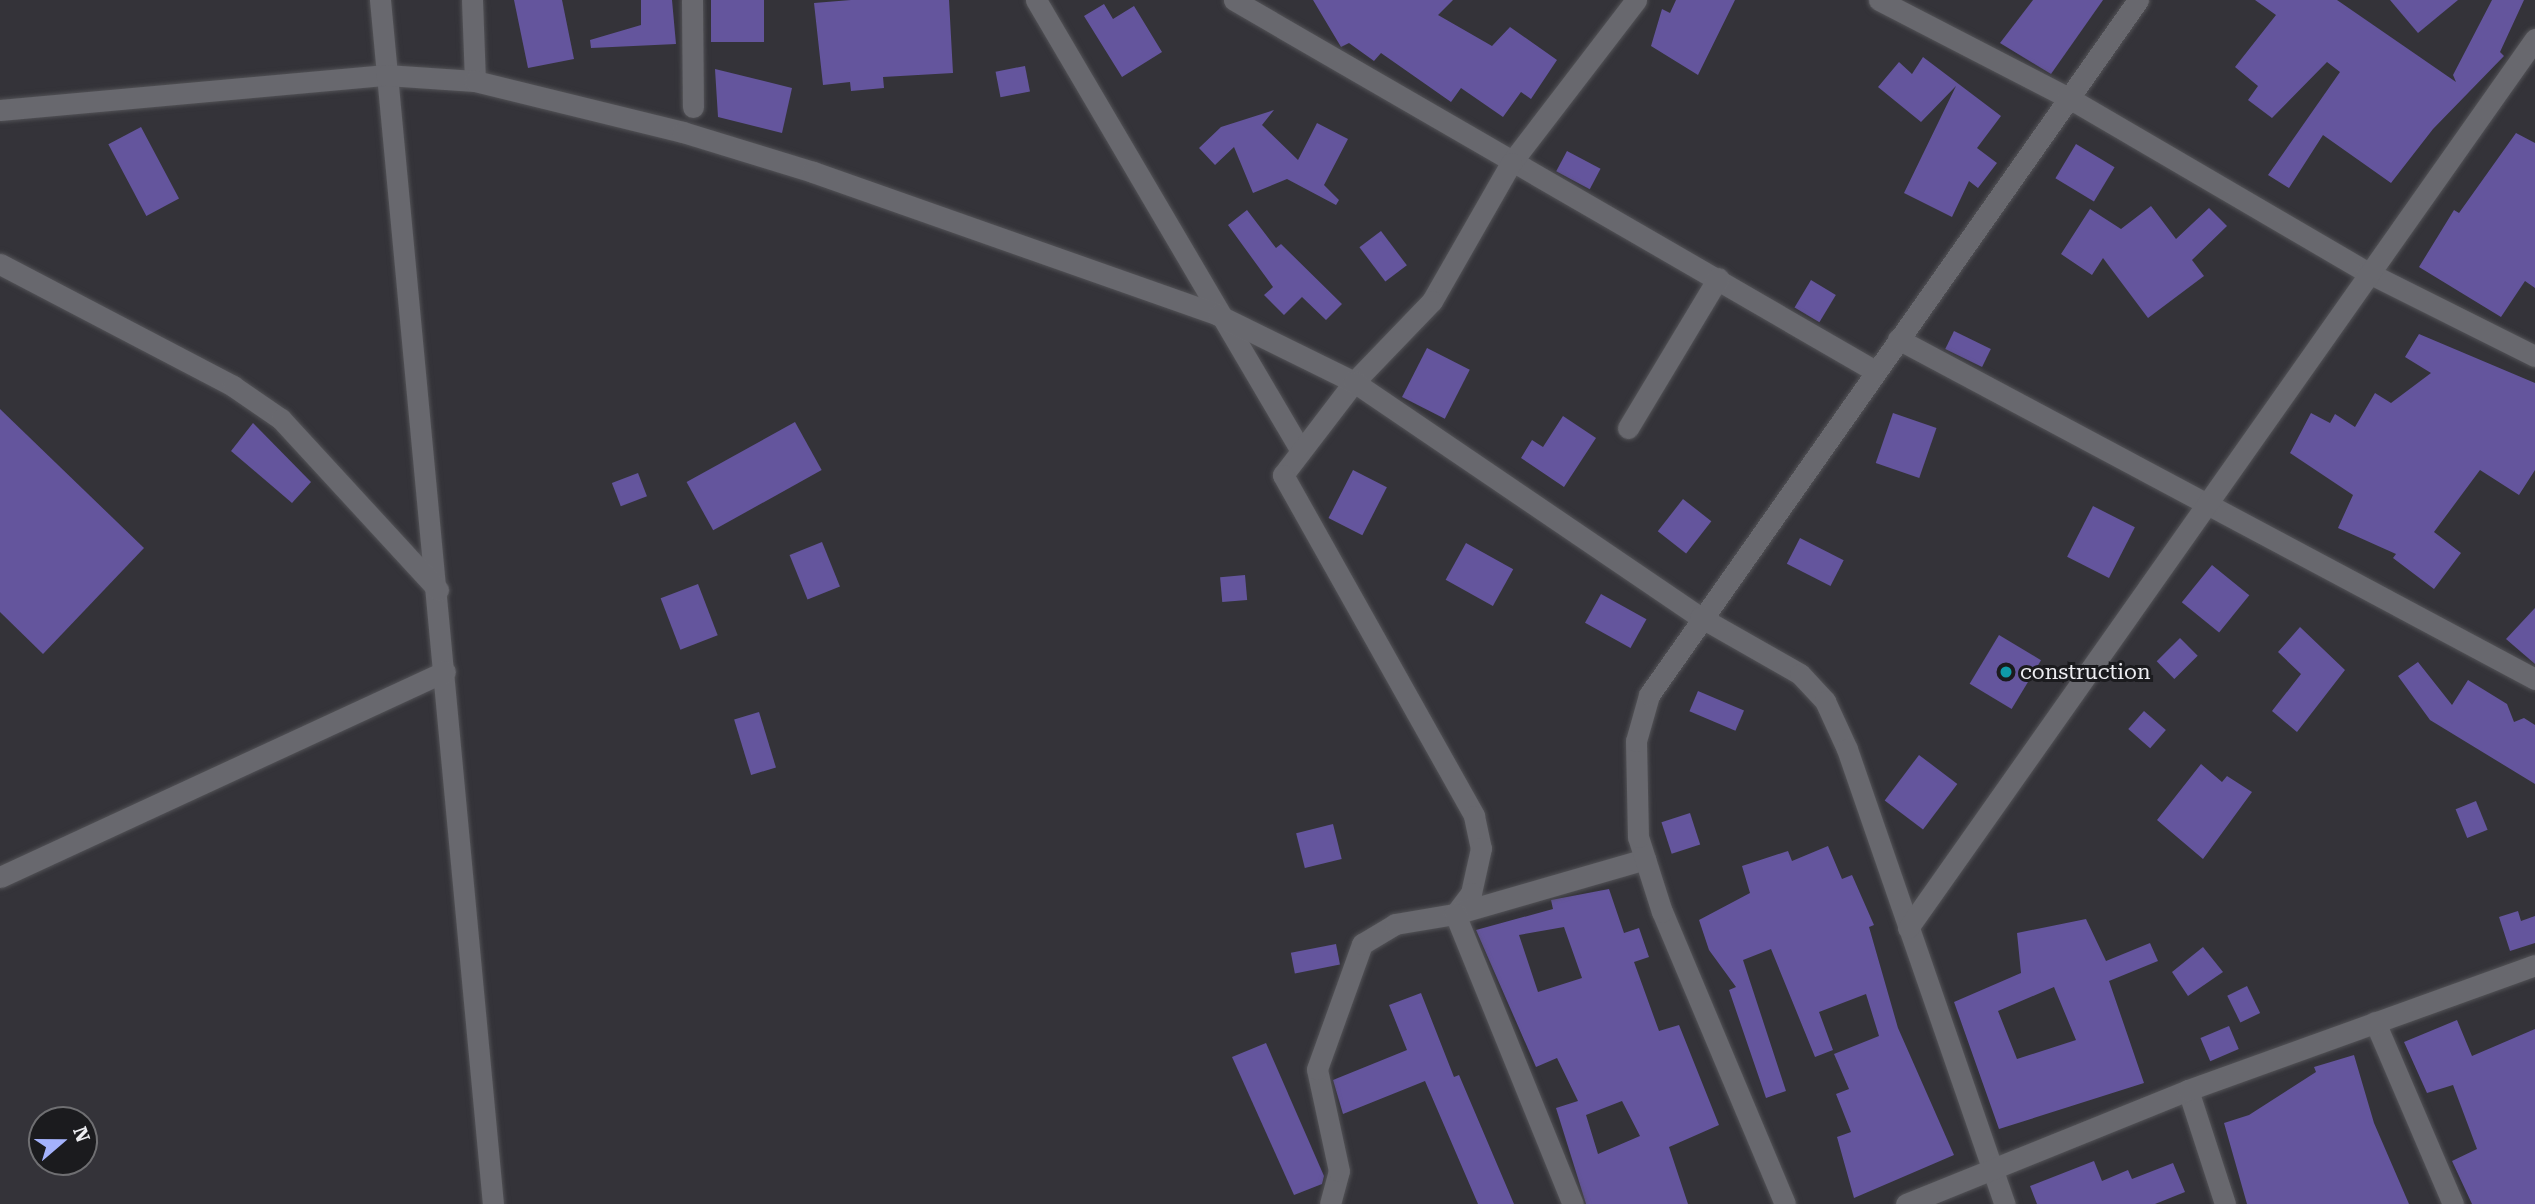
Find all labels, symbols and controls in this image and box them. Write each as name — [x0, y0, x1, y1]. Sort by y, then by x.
place label: construction — [2020, 659, 2150, 685]
marker: construction — [1998, 664, 2014, 680]
north arrow — [28, 1106, 98, 1176]
text: N — [68, 1124, 95, 1145]

